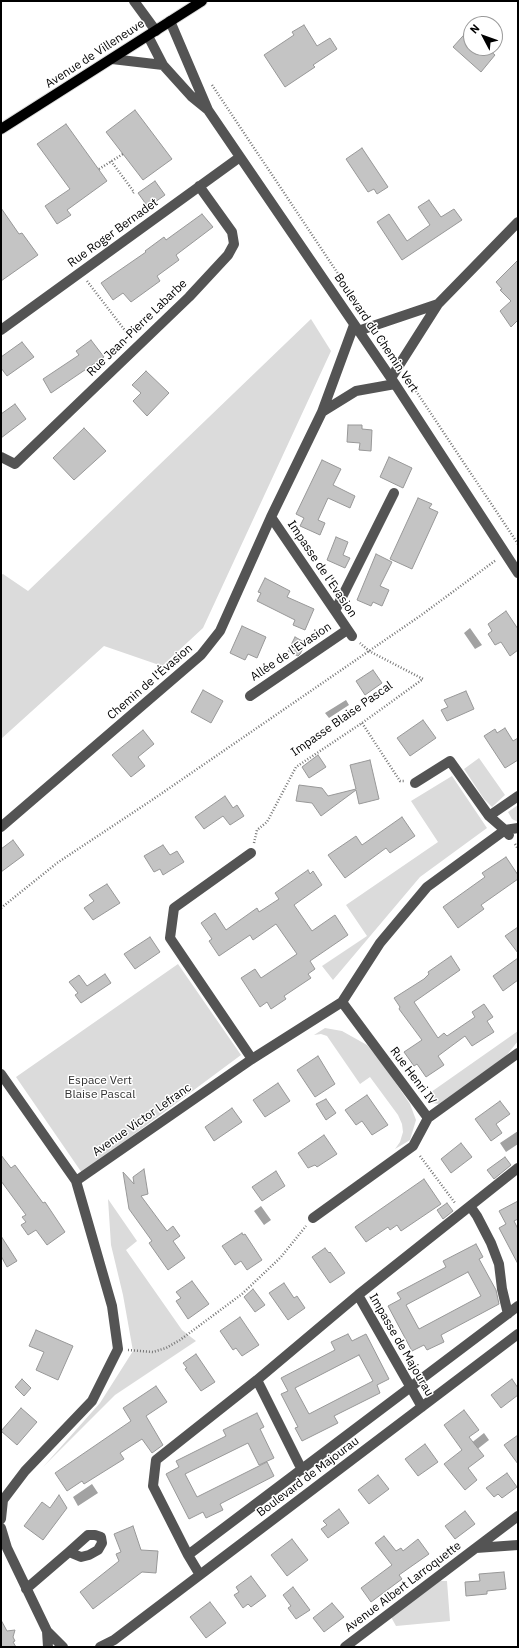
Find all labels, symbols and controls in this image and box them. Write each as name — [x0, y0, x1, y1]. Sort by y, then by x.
north arrow — [463, 16, 503, 56]
street label: Avenue de Villeneuve — [43, 17, 147, 91]
text: N — [467, 21, 483, 36]
street label: Rue Roger Bernadet — [65, 195, 161, 271]
street label: Boulevard du Chemin Vert — [331, 271, 421, 395]
street label: Rue Jean-Pierre Labarbe — [84, 276, 190, 380]
street label: Impasse de l'Evasion — [284, 518, 360, 620]
street label: Allée de l'Evasion — [248, 620, 334, 684]
street label: Chemin de l'Évasion — [104, 641, 196, 723]
street label: Impasse Blaise Pascal — [288, 679, 396, 759]
street label: Rue Henri IV — [387, 1044, 439, 1108]
park label: Espace Vert Blaise Pascal — [65, 1074, 135, 1102]
street label: Avenue Victor Lefranc — [90, 1080, 194, 1160]
street label: Impasse de Majourau — [366, 1291, 436, 1399]
street label: Boulevard de Majourau — [254, 1434, 362, 1520]
street label: Avenue Albert Larroquette — [342, 1539, 464, 1635]

